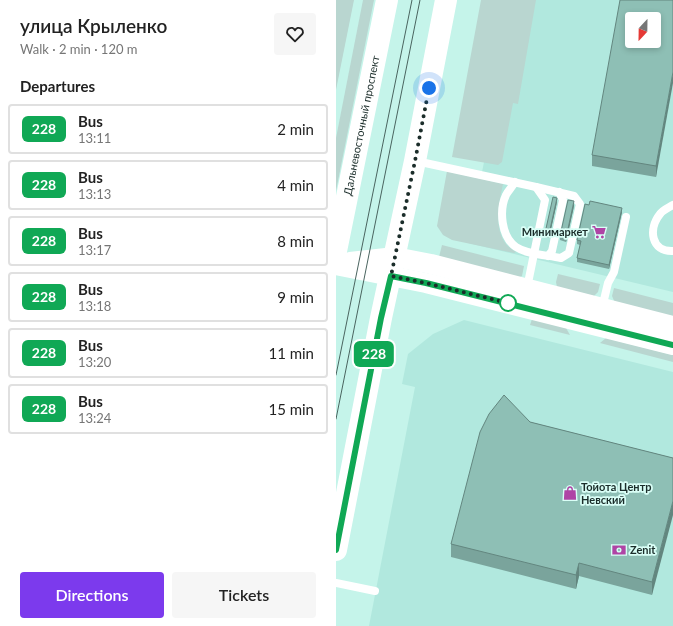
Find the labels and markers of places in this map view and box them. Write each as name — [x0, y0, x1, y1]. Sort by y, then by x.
supermarket icon: Минимаркет — [591, 224, 607, 240]
place label: Минимаркет — [522, 225, 588, 238]
unlabelled marker — [499, 294, 517, 312]
place label: Тойота Центр Невский — [581, 480, 652, 506]
shop icon: Тойота Центр Невский — [562, 485, 578, 501]
bank icon: Zenit — [611, 542, 627, 558]
place label: Zenit — [630, 543, 656, 556]

